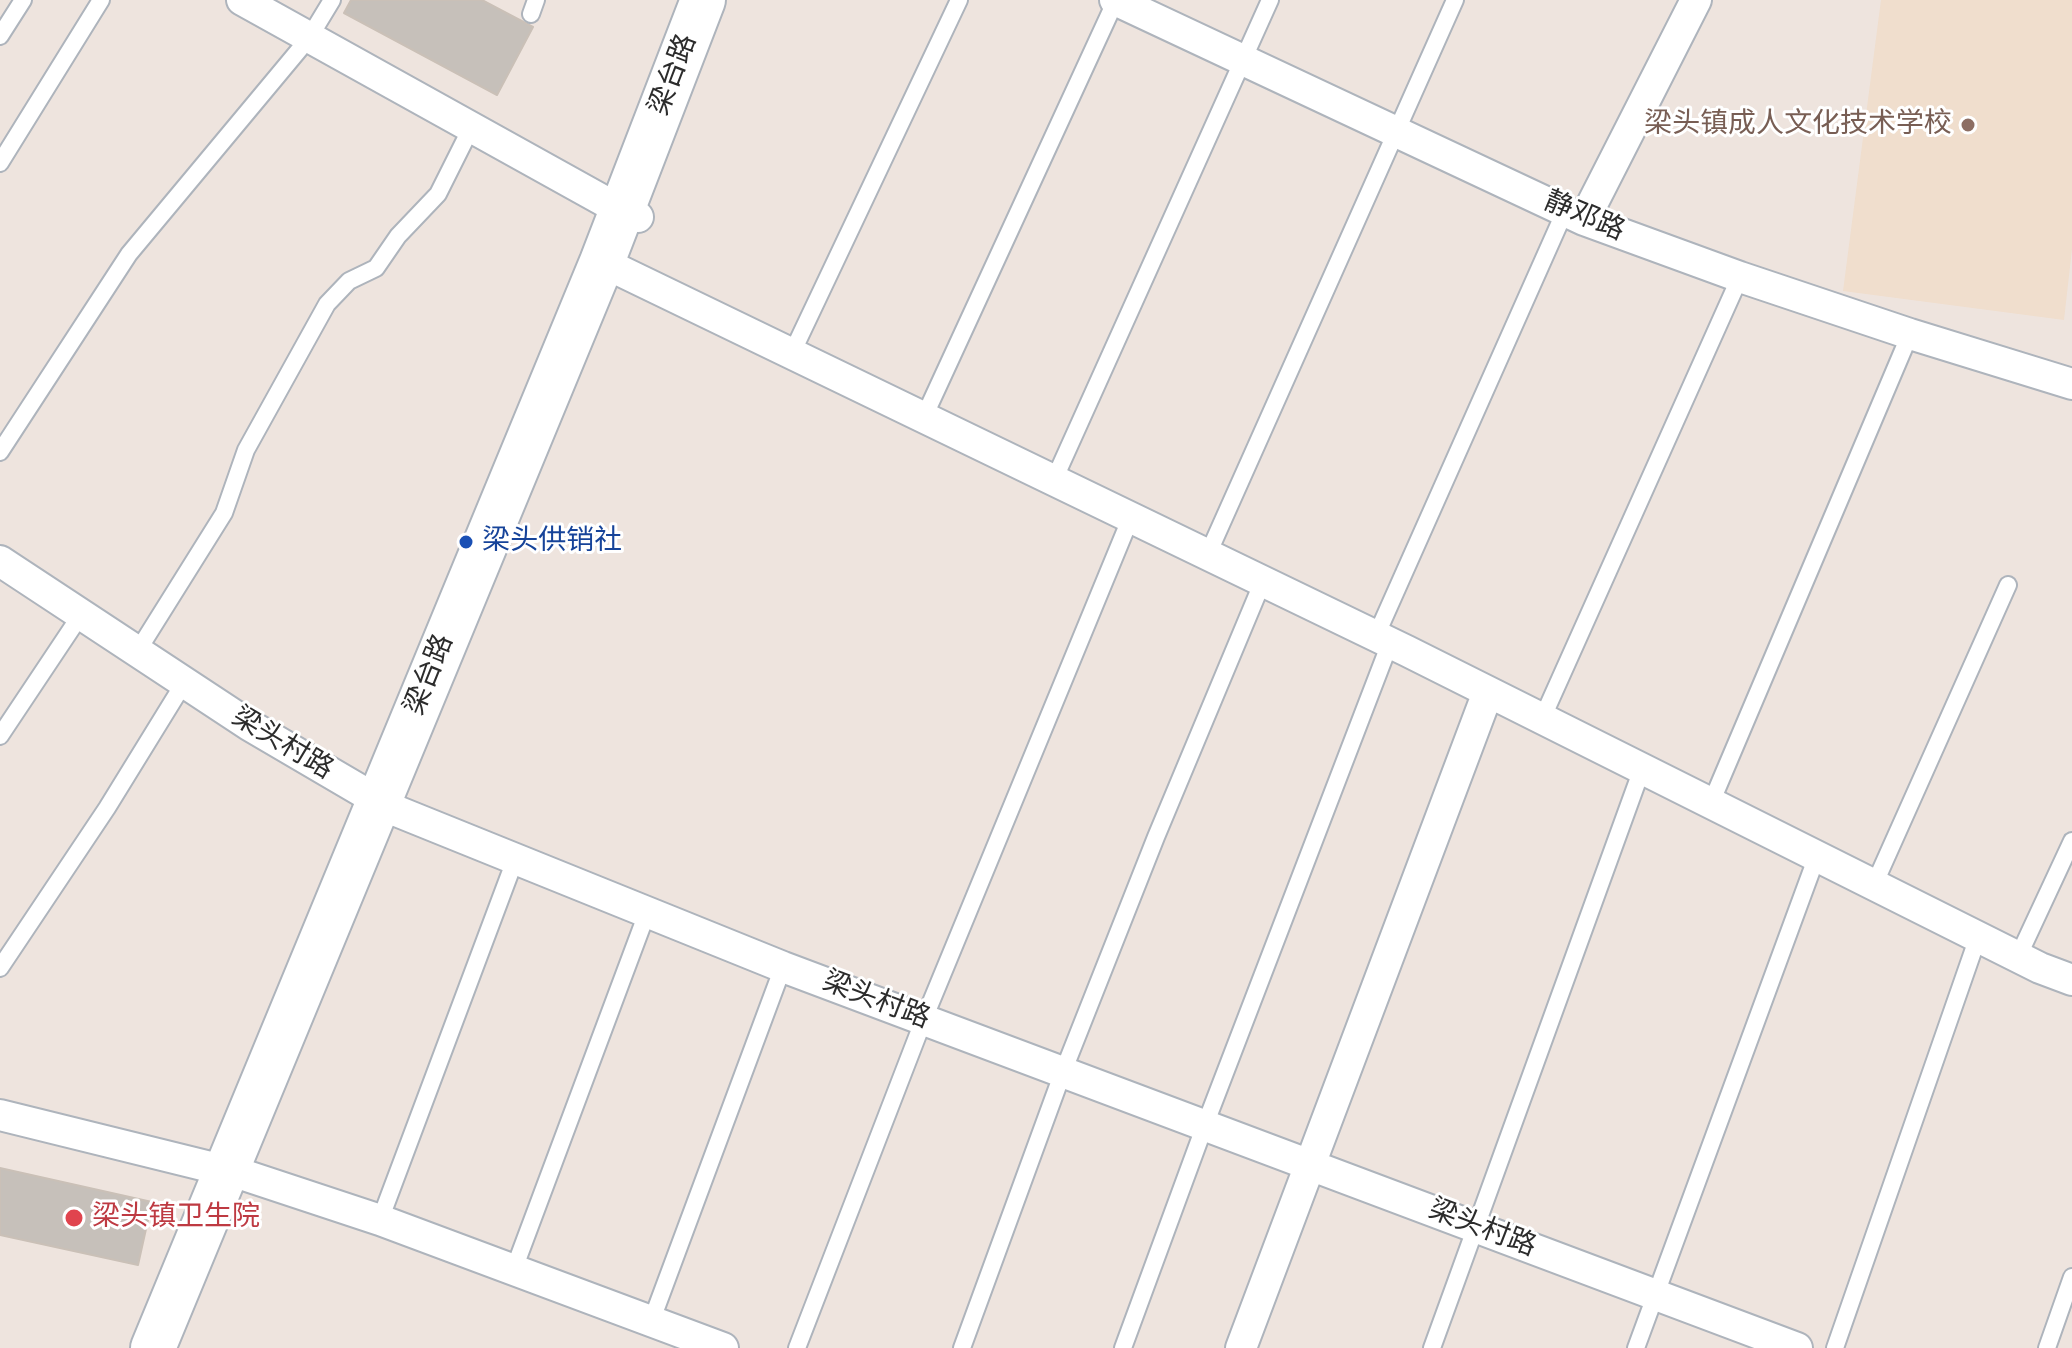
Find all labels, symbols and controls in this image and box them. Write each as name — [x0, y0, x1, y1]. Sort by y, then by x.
street label: 梁台路 — [643, 30, 705, 120]
place label: 梁头镇成人文化技术学校 — [1644, 108, 1952, 142]
marker: 梁头镇成人文化技术学校 — [1959, 116, 1977, 134]
street label: 静邓路 — [1539, 185, 1629, 249]
place label: 梁头供销社 — [482, 525, 622, 559]
marker: 梁头供销社 — [457, 533, 475, 551]
street label: 梁台路 — [399, 630, 461, 720]
street label: 梁头村路 — [225, 701, 339, 787]
street label: 梁头村路 — [818, 965, 934, 1037]
street label: 梁头村路 — [1424, 1193, 1540, 1265]
place label: 梁头镇卫生院 — [92, 1201, 260, 1235]
marker: 梁头镇卫生院 — [63, 1207, 85, 1229]

